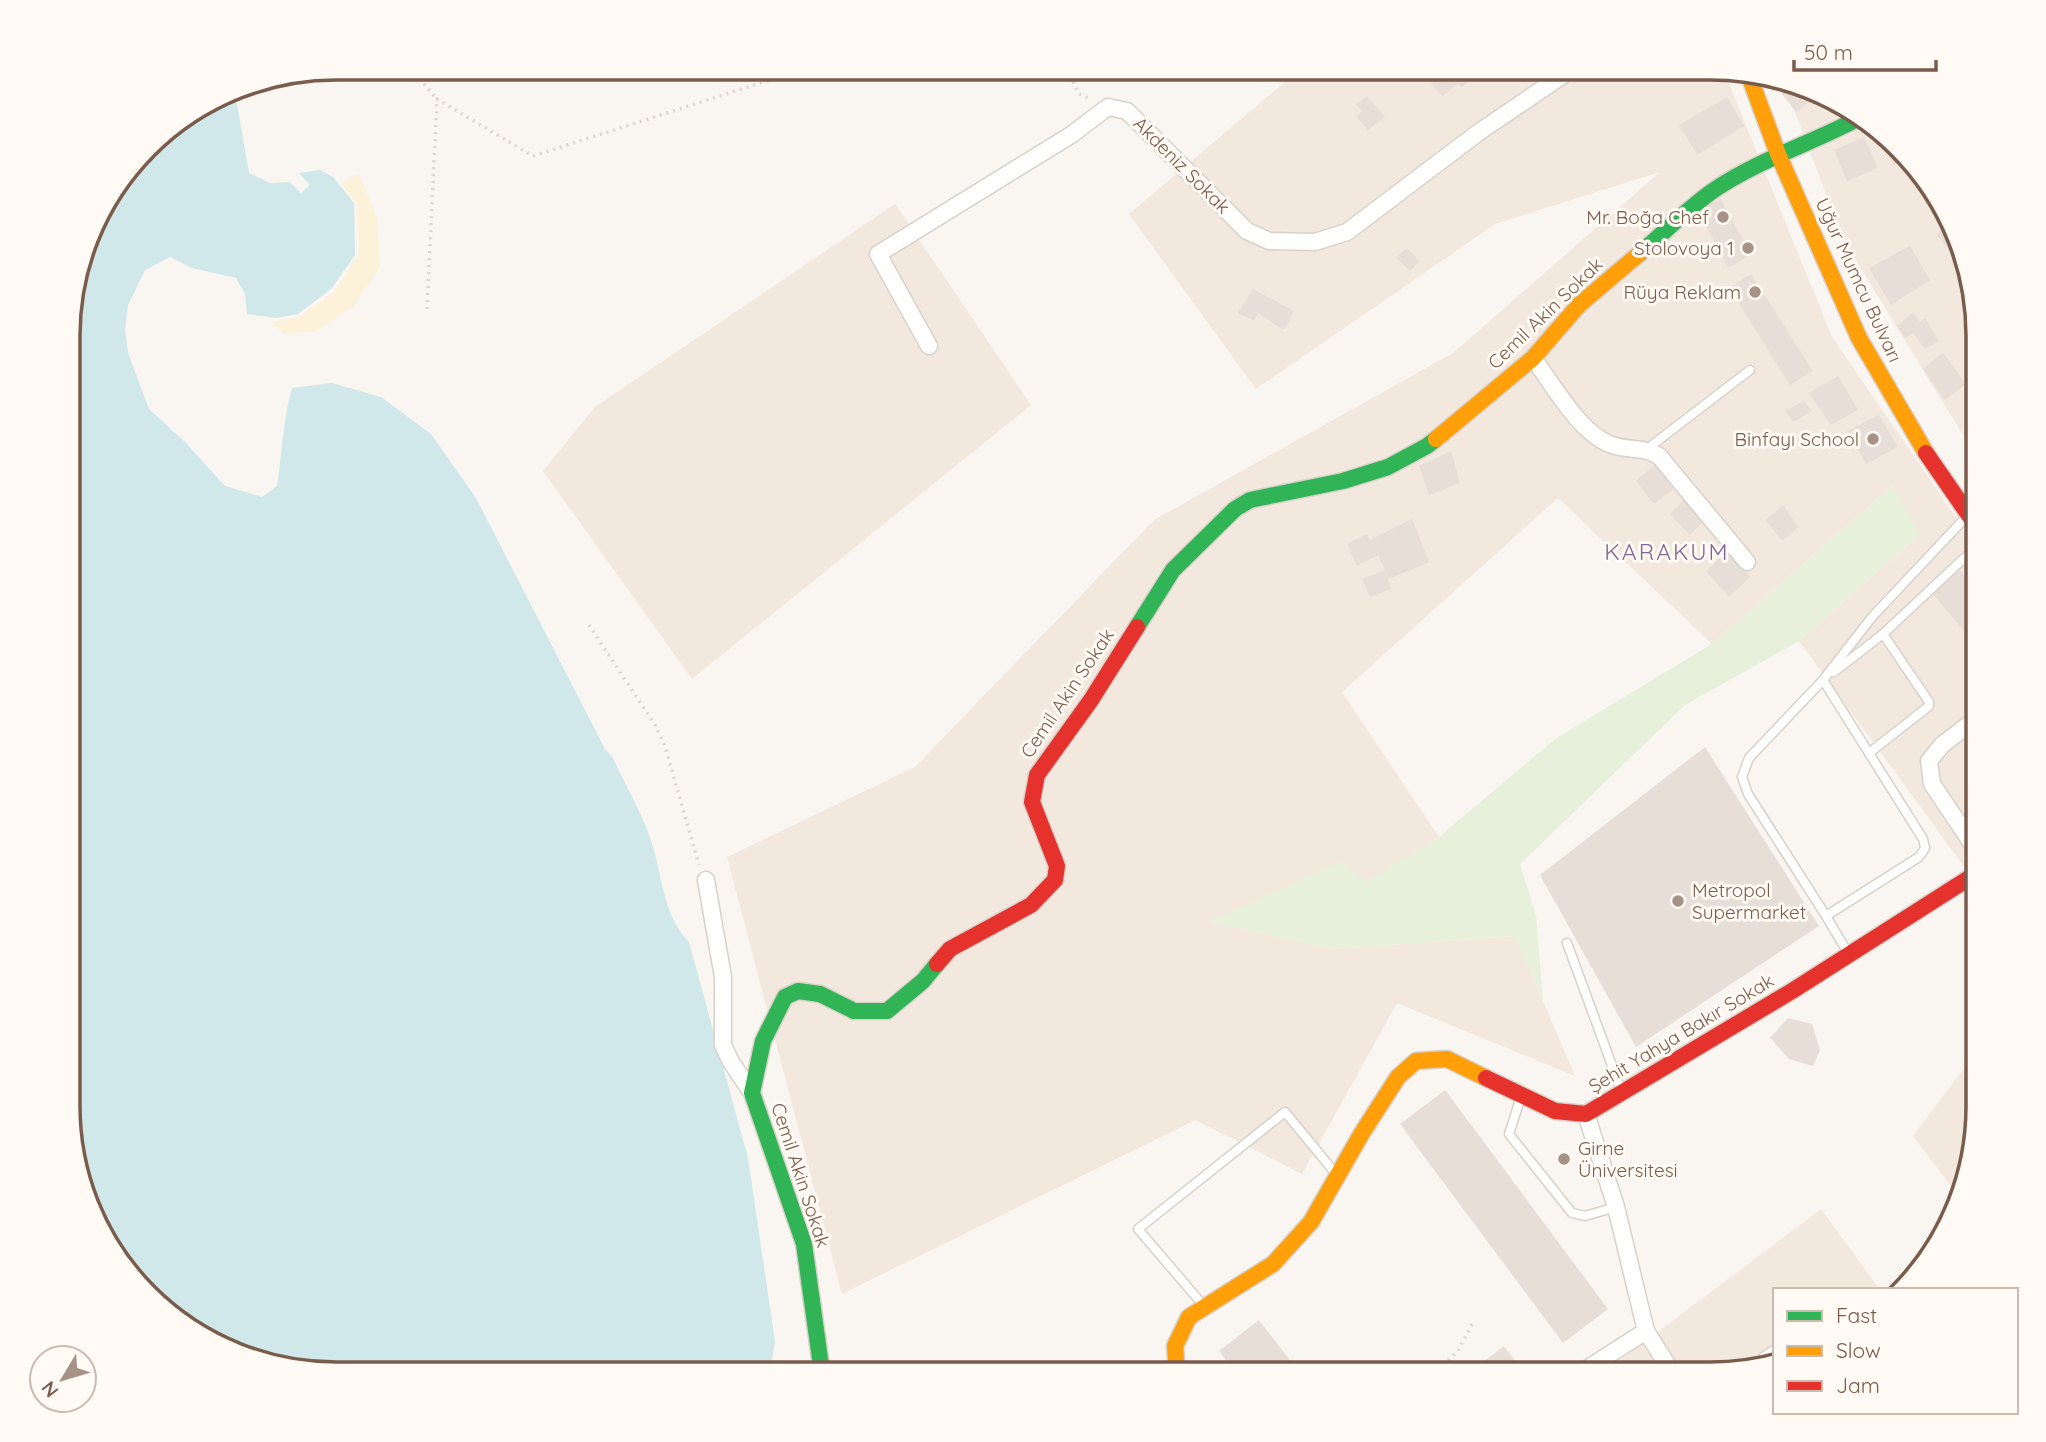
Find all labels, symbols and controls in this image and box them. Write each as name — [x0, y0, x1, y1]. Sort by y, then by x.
scale bar — [1794, 28, 1936, 72]
text: 50 m — [1804, 39, 1853, 65]
street label: Akdeniz Sokak — [1128, 111, 1236, 219]
street label: Uğur Mumcu Bulvarı — [1810, 194, 1908, 366]
place label: Mr. Boğa Chef — [1586, 205, 1709, 229]
marker: Mr. Boğa Chef — [1715, 209, 1731, 225]
place label: Stolovoya 1 — [1634, 236, 1734, 260]
marker: Stolovoya 1 — [1740, 240, 1756, 256]
street label: Cemil Akin Sokak — [1482, 252, 1608, 374]
place label: Rüya Reklam — [1624, 280, 1741, 304]
marker: Rüya Reklam — [1747, 284, 1763, 300]
place label: Binfayı School — [1735, 427, 1859, 451]
marker: Binfayı School — [1865, 431, 1881, 447]
district label: KARAKUM — [1604, 537, 1730, 566]
street label: Cemil Akin Sokak — [1015, 624, 1119, 762]
place label: Metropol Supermarket — [1692, 878, 1806, 924]
marker: Metropol Supermarket — [1670, 893, 1686, 909]
street label: Şehit Yahya Bakır Sokak — [1584, 968, 1778, 1098]
street label: Cemil Akin Sokak — [766, 1100, 836, 1250]
place label: Girne Üniversitesi — [1578, 1136, 1678, 1182]
marker: Girne Üniversitesi — [1556, 1151, 1572, 1167]
legend — [1773, 1288, 2018, 1414]
text: Fast — [1836, 1302, 1877, 1328]
text: Slow — [1836, 1337, 1881, 1363]
north arrow — [28, 1344, 98, 1414]
text: Jam — [1836, 1372, 1880, 1398]
text: N — [36, 1377, 63, 1402]

